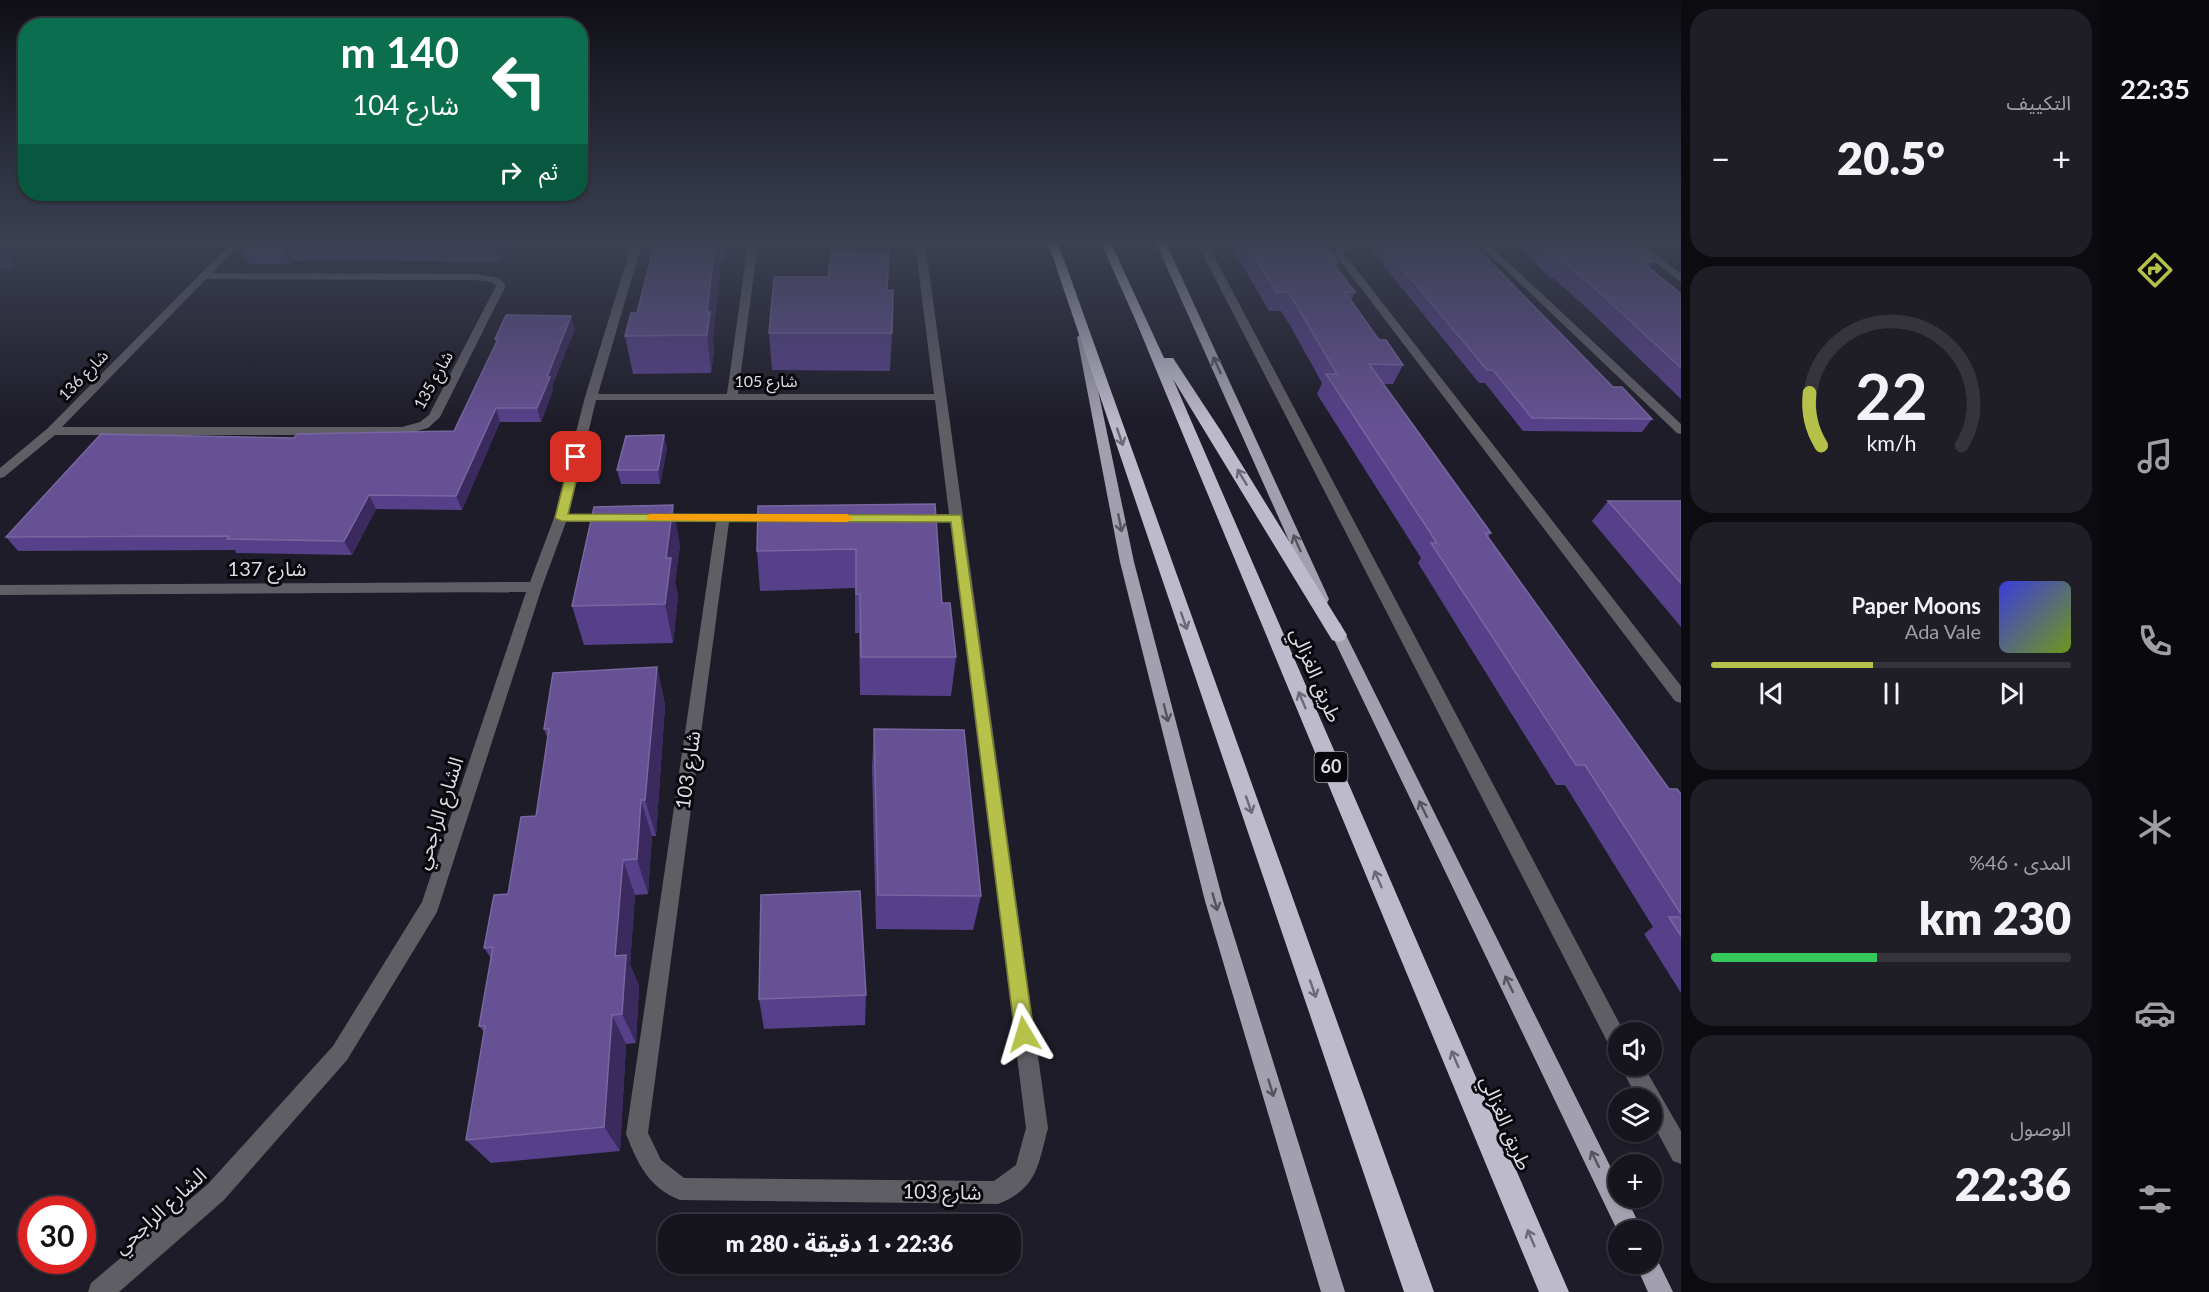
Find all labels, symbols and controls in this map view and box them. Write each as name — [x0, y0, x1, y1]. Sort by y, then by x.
text: 140 m — [341, 27, 459, 77]
icon: left — [480, 42, 558, 120]
text: 22:35 — [2120, 72, 2190, 105]
text: شارع 104 — [352, 88, 459, 121]
text: التكييف — [2007, 90, 2071, 114]
text: 20.5° — [1837, 131, 1945, 185]
text: − — [1711, 138, 1730, 178]
text: + — [2052, 138, 2071, 178]
icon: right — [494, 156, 527, 189]
text: ثم — [539, 158, 558, 185]
icon: directions — [2134, 249, 2176, 291]
street label: شارع 136 — [54, 345, 114, 407]
street label: شارع 135 — [409, 348, 460, 414]
one-way arrow — [1210, 357, 1222, 375]
text: 22 — [1855, 359, 1927, 434]
street label: شارع 105 — [734, 371, 798, 394]
one-way arrow — [1115, 427, 1126, 446]
pin — [550, 431, 601, 482]
text: km/h — [1866, 431, 1916, 457]
icon: music — [2134, 435, 2176, 477]
icon: arrive — [559, 440, 592, 473]
one-way arrow — [1235, 469, 1247, 486]
one-way arrow — [1115, 513, 1126, 533]
one-way arrow — [1290, 534, 1301, 552]
street label: شارع 137 — [228, 556, 306, 584]
text: Paper Moons — [1851, 592, 1981, 619]
one-way arrow — [1180, 611, 1191, 630]
text: Ada Vale — [1905, 619, 1981, 643]
icon: phone — [2134, 620, 2176, 662]
street label: طريق الغزالي — [1282, 624, 1348, 727]
icon: previous — [1755, 677, 1788, 710]
icon: pause — [1875, 677, 1908, 710]
icon: next — [1995, 677, 2028, 710]
one-way arrow — [1296, 691, 1307, 709]
one-way arrow — [1161, 703, 1173, 722]
street label: شارع 103 — [670, 729, 708, 811]
road number: 60 — [1314, 752, 1348, 782]
street label: الشارع الراجحي — [409, 753, 472, 873]
one-way arrow — [1244, 795, 1255, 814]
one-way arrow — [1417, 800, 1429, 818]
icon: climate — [2134, 806, 2176, 848]
text: المدى · 46% — [1969, 850, 2071, 874]
one-way arrow — [1372, 870, 1383, 888]
text: 230 km — [1919, 891, 2071, 945]
one-way arrow — [1210, 892, 1221, 911]
one-way arrow — [1503, 975, 1515, 993]
one-way arrow — [1309, 979, 1320, 998]
icon: car — [2134, 992, 2176, 1034]
position arrow — [992, 1002, 1056, 1066]
map controls — [1608, 1022, 1662, 1274]
button: sound — [1608, 1022, 1662, 1076]
one-way arrow — [1449, 1050, 1460, 1068]
street label: طريق الغزالي — [1472, 1072, 1538, 1175]
one-way arrow — [1266, 1078, 1277, 1097]
button: layers — [1608, 1088, 1662, 1142]
text: الوصول — [2010, 1116, 2071, 1140]
one-way arrow — [1589, 1150, 1601, 1168]
button: + — [1608, 1154, 1662, 1208]
text: 22:36 — [1955, 1157, 2071, 1211]
street label: الشارع الراجحي — [108, 1162, 214, 1262]
street label: شارع 103 — [902, 1178, 982, 1208]
icon: filters — [2134, 1178, 2176, 1220]
speed limit sign: 30 — [18, 1196, 96, 1274]
button: − — [1608, 1220, 1662, 1274]
one-way arrow — [1525, 1229, 1536, 1248]
text: 22:36 · 1 دقيقة · 280 m — [726, 1230, 953, 1257]

